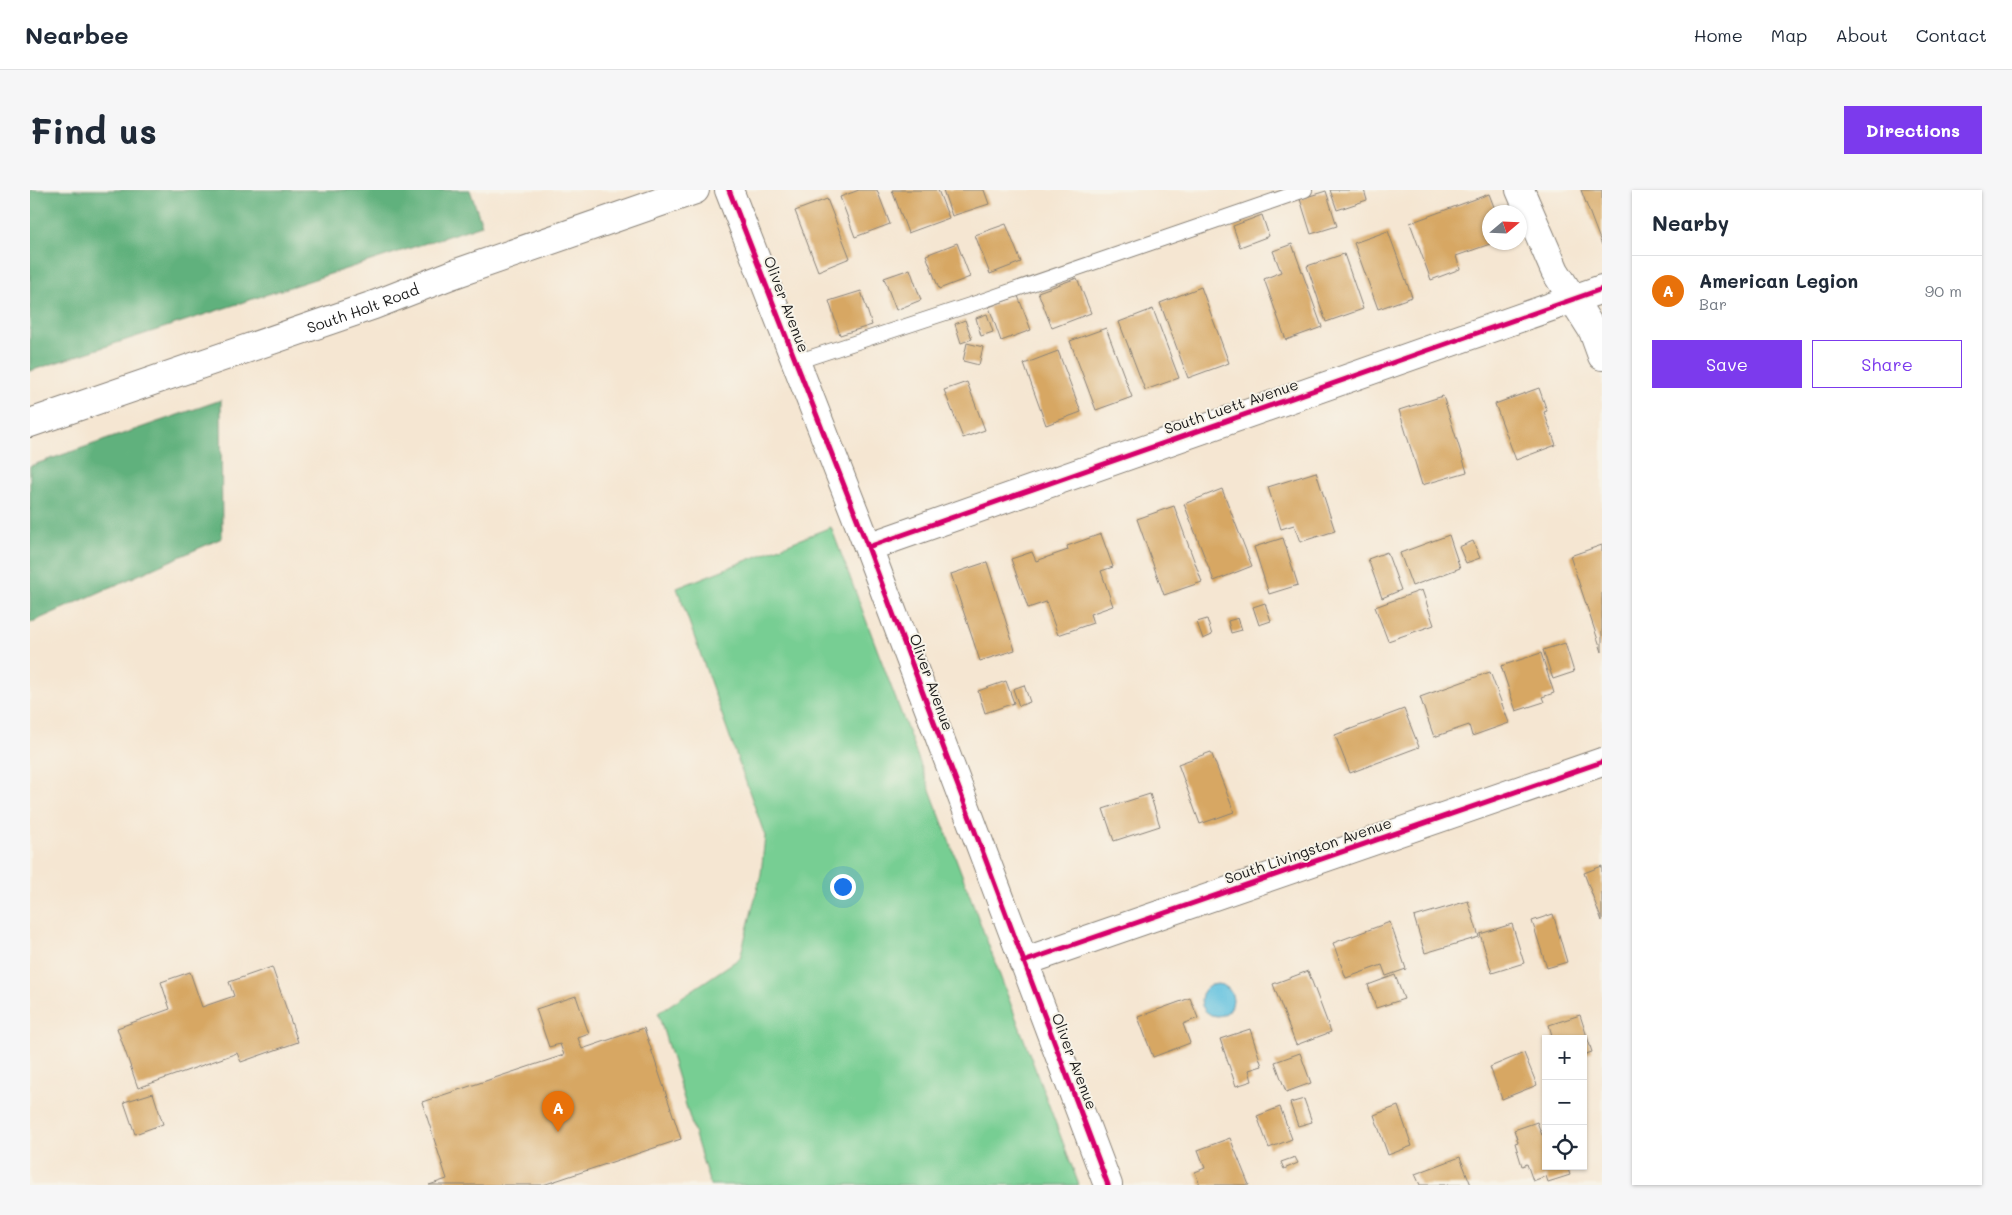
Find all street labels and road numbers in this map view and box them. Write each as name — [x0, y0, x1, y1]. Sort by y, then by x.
street label: Oliver Avenue — [759, 253, 815, 355]
street label: South Holt Road — [304, 279, 422, 337]
street label: South Luett Avenue — [1161, 374, 1301, 438]
street label: Oliver Avenue — [905, 631, 959, 733]
street label: South Livingston Avenue — [1222, 812, 1394, 888]
street label: Oliver Avenue — [1047, 1010, 1103, 1112]

